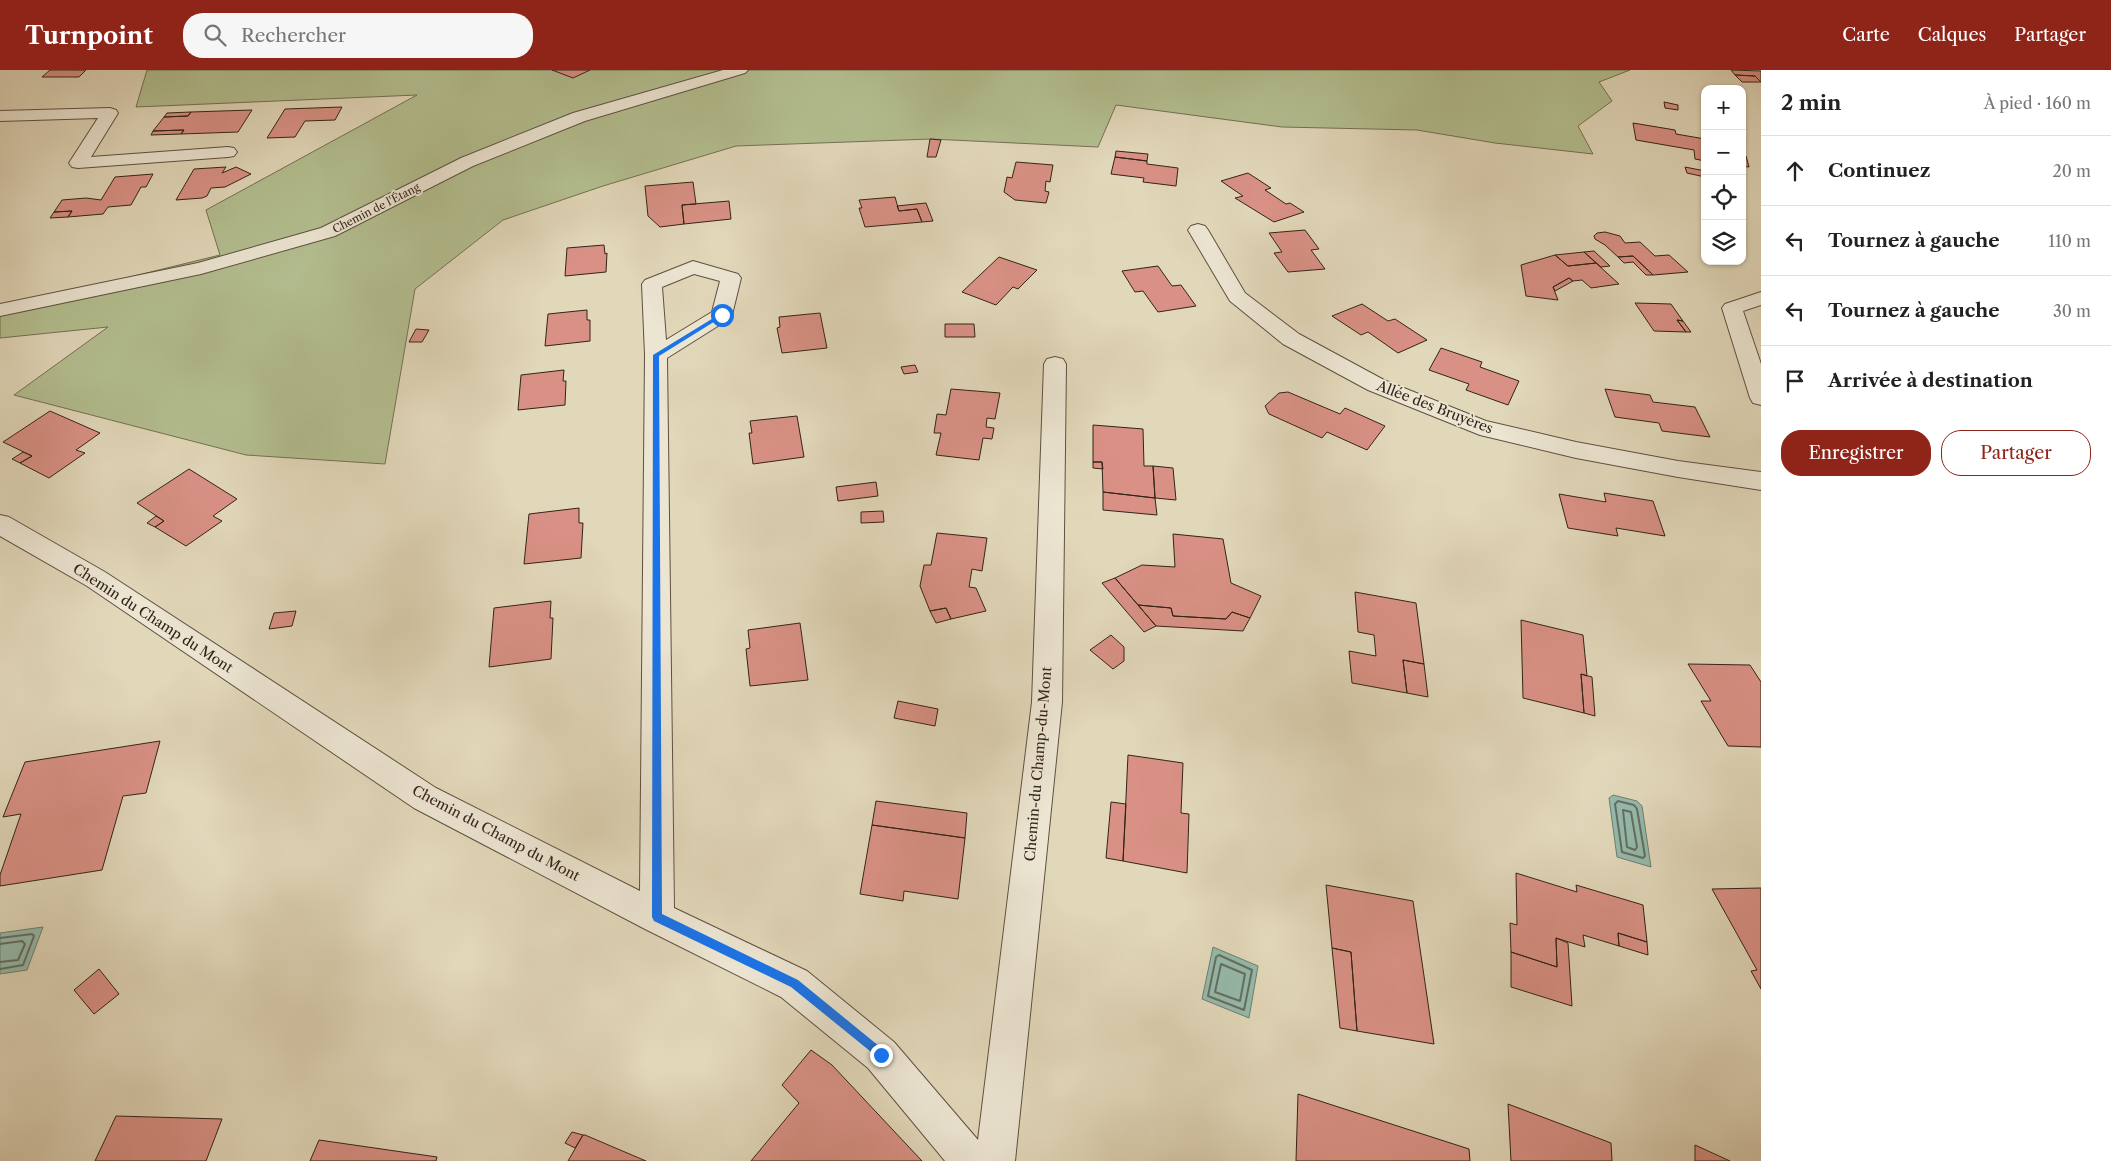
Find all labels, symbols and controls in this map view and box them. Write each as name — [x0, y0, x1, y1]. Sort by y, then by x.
search box — [183, 13, 533, 58]
text: Turnpoint — [25, 21, 153, 50]
icon: search — [201, 21, 229, 49]
text: Rechercher — [241, 24, 346, 47]
text: Carte — [1842, 24, 1890, 46]
text: Calques — [1918, 24, 1986, 46]
text: Partager — [2014, 24, 2086, 46]
map controls — [1701, 85, 1746, 265]
button: + — [1701, 85, 1746, 130]
text: 2 min — [1781, 90, 1841, 115]
text: À pied · 160 m — [1984, 93, 2091, 113]
button: − — [1701, 130, 1746, 175]
icon: ahead — [1781, 157, 1809, 185]
text: Continuez — [1828, 159, 1930, 182]
text: 20 m — [2052, 161, 2091, 181]
button: locate — [1701, 175, 1746, 220]
street label: Chemin de l'Étang — [330, 180, 422, 236]
button: layers — [1701, 220, 1746, 265]
icon: left — [1781, 227, 1809, 255]
text: Tournez à gauche — [1828, 229, 2000, 252]
text: 110 m — [2048, 231, 2091, 251]
icon: left — [1781, 297, 1809, 325]
text: Tournez à gauche — [1828, 299, 2000, 322]
text: 30 m — [2053, 301, 2091, 321]
route start — [711, 304, 734, 327]
icon: arrive — [1781, 367, 1809, 395]
text: Arrivée à destination — [1828, 369, 2033, 392]
street label: Allée des Bruyères — [1373, 376, 1496, 437]
button: Enregistrer — [1781, 430, 1931, 476]
button: Partager — [1941, 430, 2091, 476]
street label: Chemin du Champ du Mont — [70, 559, 237, 677]
street label: Chemin-du Champ-du-Mont — [1021, 666, 1055, 862]
street label: Chemin du Champ du Mont — [409, 781, 583, 885]
route end — [870, 1044, 893, 1067]

